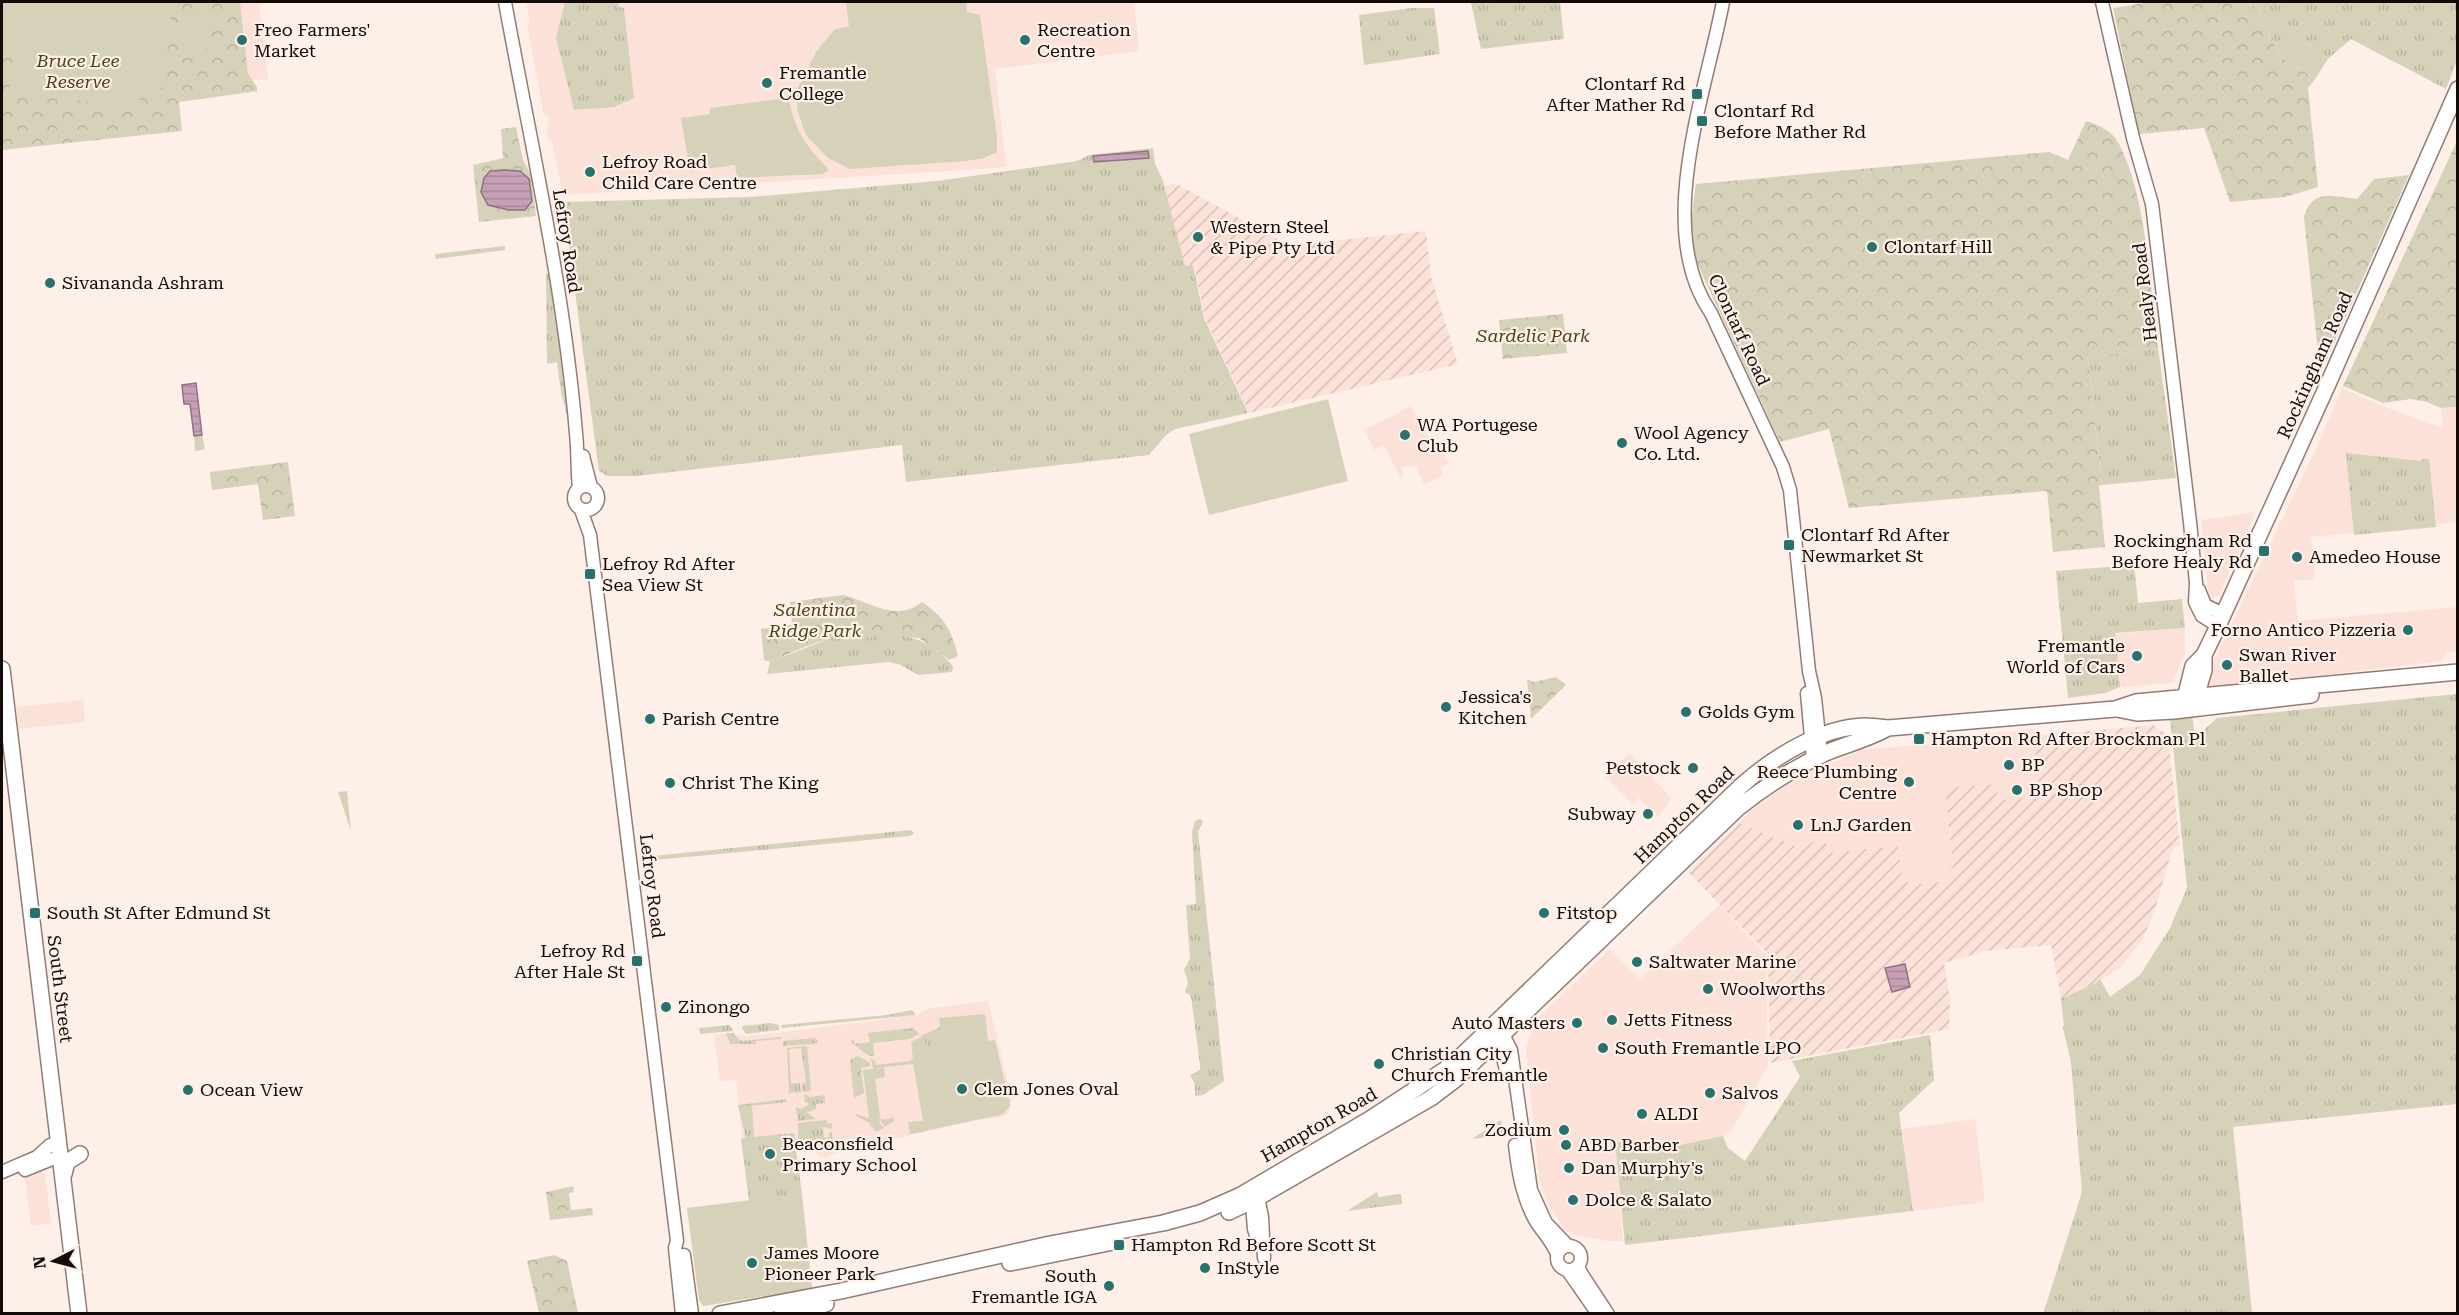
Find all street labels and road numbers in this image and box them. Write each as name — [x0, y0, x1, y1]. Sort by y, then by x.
street label: Lefroy Road — [549, 187, 586, 295]
street label: Healy Road — [2128, 241, 2161, 343]
street label: Clontarf Road — [1704, 271, 1775, 389]
street label: Rockingham Road — [2273, 288, 2357, 442]
street label: Hampton Road — [1629, 761, 1738, 868]
street label: Lefroy Road — [636, 832, 669, 940]
street label: South Street — [43, 934, 78, 1044]
street label: Hampton Road — [1257, 1083, 1381, 1166]

